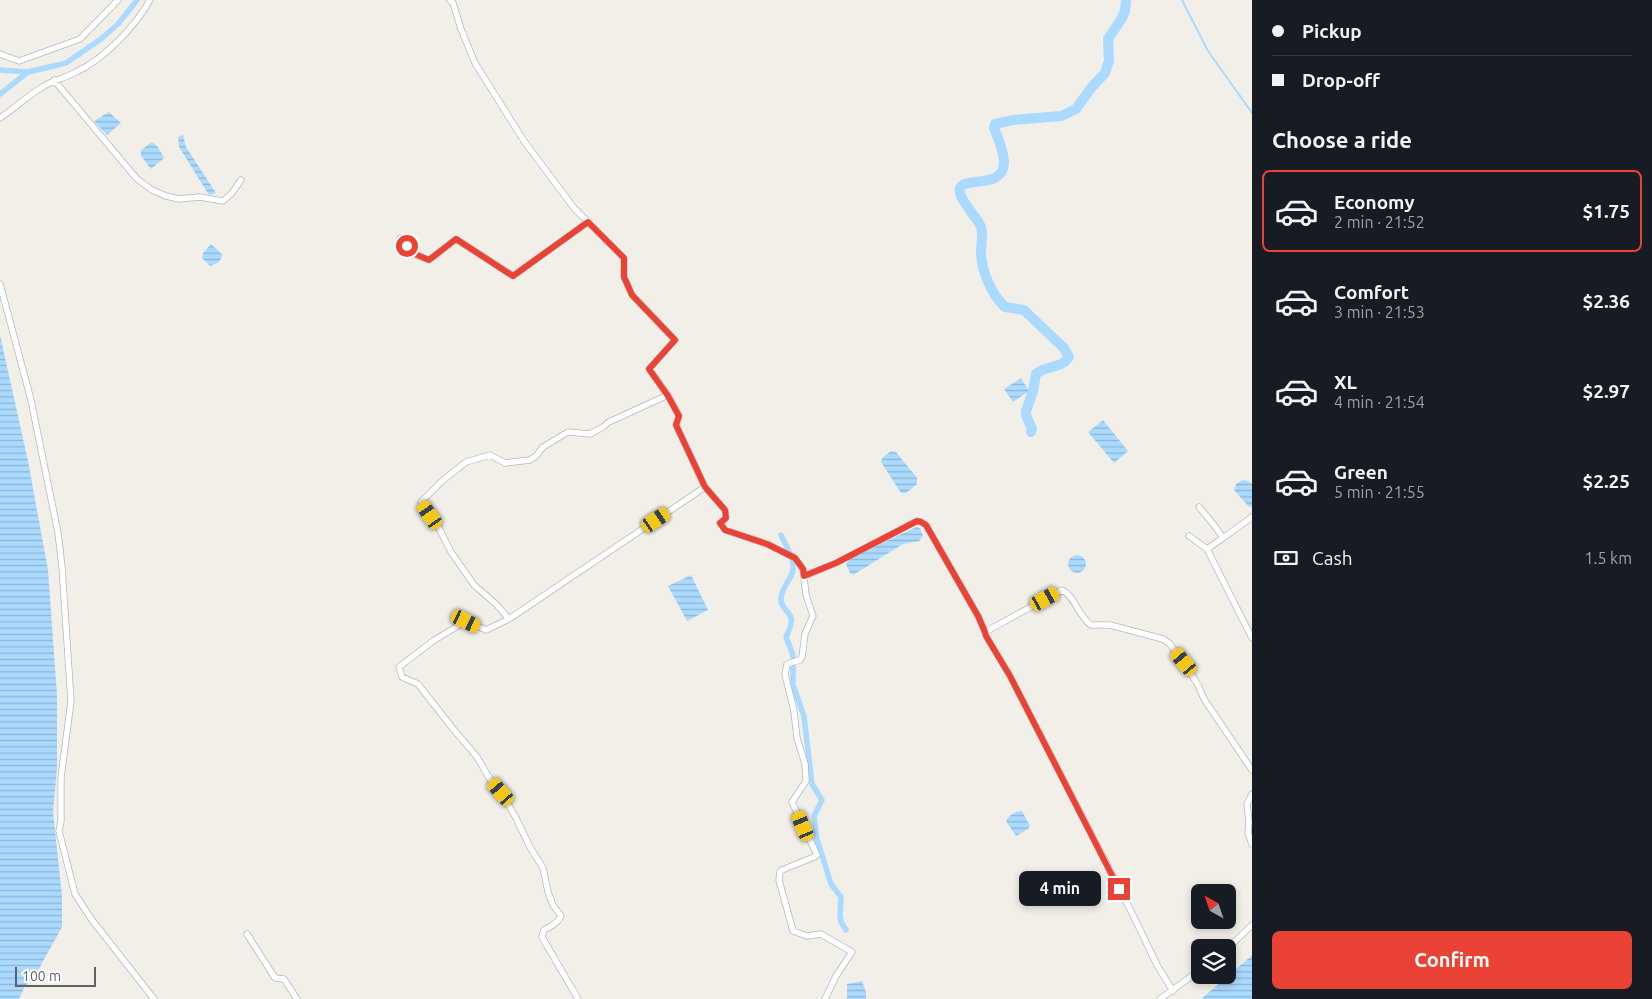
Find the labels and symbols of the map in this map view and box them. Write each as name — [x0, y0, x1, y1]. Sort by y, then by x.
route start — [396, 235, 418, 257]
car — [415, 498, 444, 532]
car — [639, 505, 672, 535]
car — [1028, 585, 1061, 613]
car — [449, 608, 482, 634]
car — [1168, 646, 1199, 678]
car — [485, 776, 516, 808]
car — [790, 809, 815, 843]
callout: 4 min — [1019, 872, 1102, 906]
route end — [1108, 878, 1130, 900]
north arrow — [1191, 884, 1236, 929]
scale bar — [15, 964, 96, 987]

